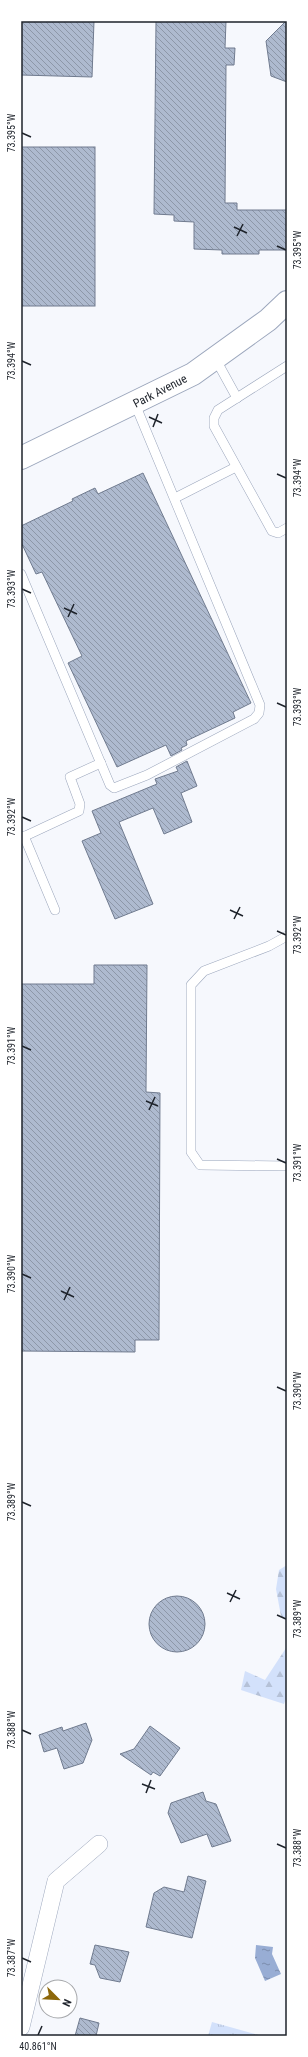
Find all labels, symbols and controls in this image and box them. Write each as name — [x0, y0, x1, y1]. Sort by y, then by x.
text: 73.395°W — [6, 113, 17, 152]
text: 73.395°W — [292, 230, 303, 269]
text: 73.394°W — [6, 341, 17, 380]
street label: Park Avenue — [131, 371, 190, 411]
text: 73.394°W — [292, 458, 303, 497]
text: 73.393°W — [6, 569, 17, 608]
text: 73.393°W — [292, 687, 303, 726]
text: 73.392°W — [6, 797, 17, 836]
text: 73.392°W — [292, 915, 303, 954]
text: 73.391°W — [6, 1026, 17, 1065]
text: 73.391°W — [292, 1143, 303, 1182]
text: 73.390°W — [6, 1254, 17, 1293]
text: 73.390°W — [292, 1371, 303, 1410]
text: 73.389°W — [6, 1482, 17, 1521]
text: 73.389°W — [292, 1599, 303, 1638]
text: 73.388°W — [6, 1710, 17, 1749]
text: 73.388°W — [292, 1828, 303, 1867]
text: 73.387°W — [6, 1938, 17, 1977]
north arrow — [38, 1979, 78, 2019]
text: N — [59, 1997, 74, 2009]
text: 40.861°N — [19, 2041, 57, 2052]

